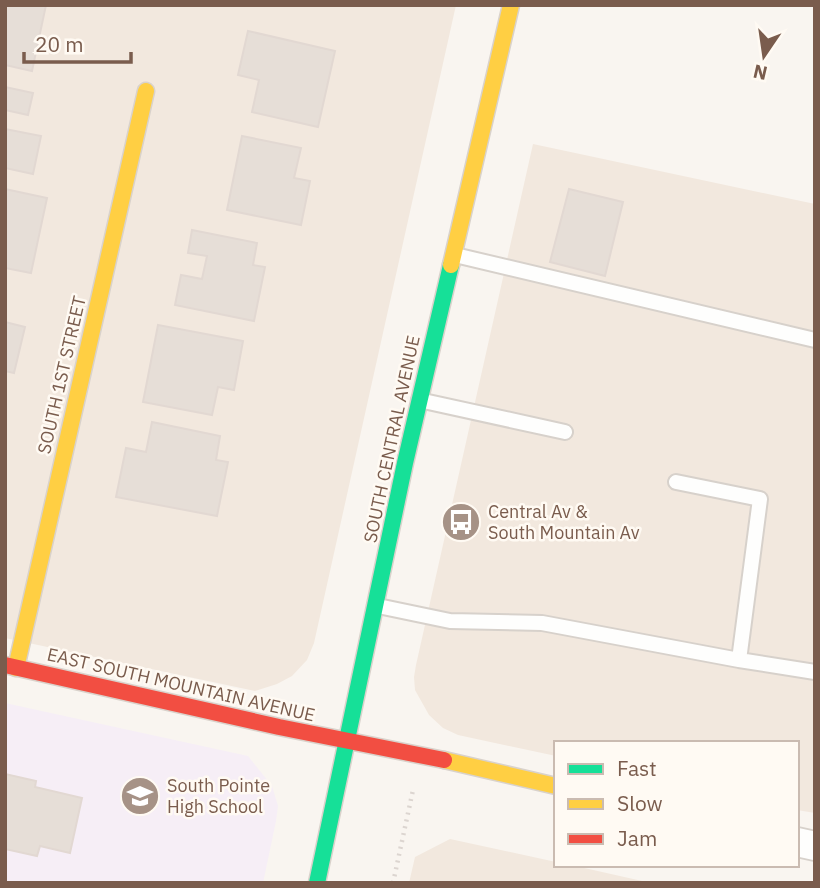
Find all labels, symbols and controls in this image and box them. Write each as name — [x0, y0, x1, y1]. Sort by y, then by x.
scale bar — [24, 21, 131, 65]
north arrow — [729, 21, 799, 91]
text: 20 m — [35, 30, 84, 58]
text: N — [751, 59, 770, 86]
street label: SOUTH 1ST STREET — [32, 294, 91, 456]
street label: SOUTH CENTRAL AVENUE — [358, 333, 425, 545]
place label: Central Av & South Mountain Av — [488, 500, 640, 544]
bus stop icon: Central Av & South Mountain Av — [440, 501, 482, 543]
street label: EAST SOUTH MOUNTAIN AVENUE — [45, 642, 317, 727]
legend — [554, 741, 799, 867]
text: Fast — [617, 754, 657, 782]
place label: South Pointe High School — [167, 774, 270, 818]
school or university icon: South Pointe High School — [119, 775, 161, 817]
text: Slow — [617, 789, 663, 817]
text: Jam — [617, 824, 657, 852]

